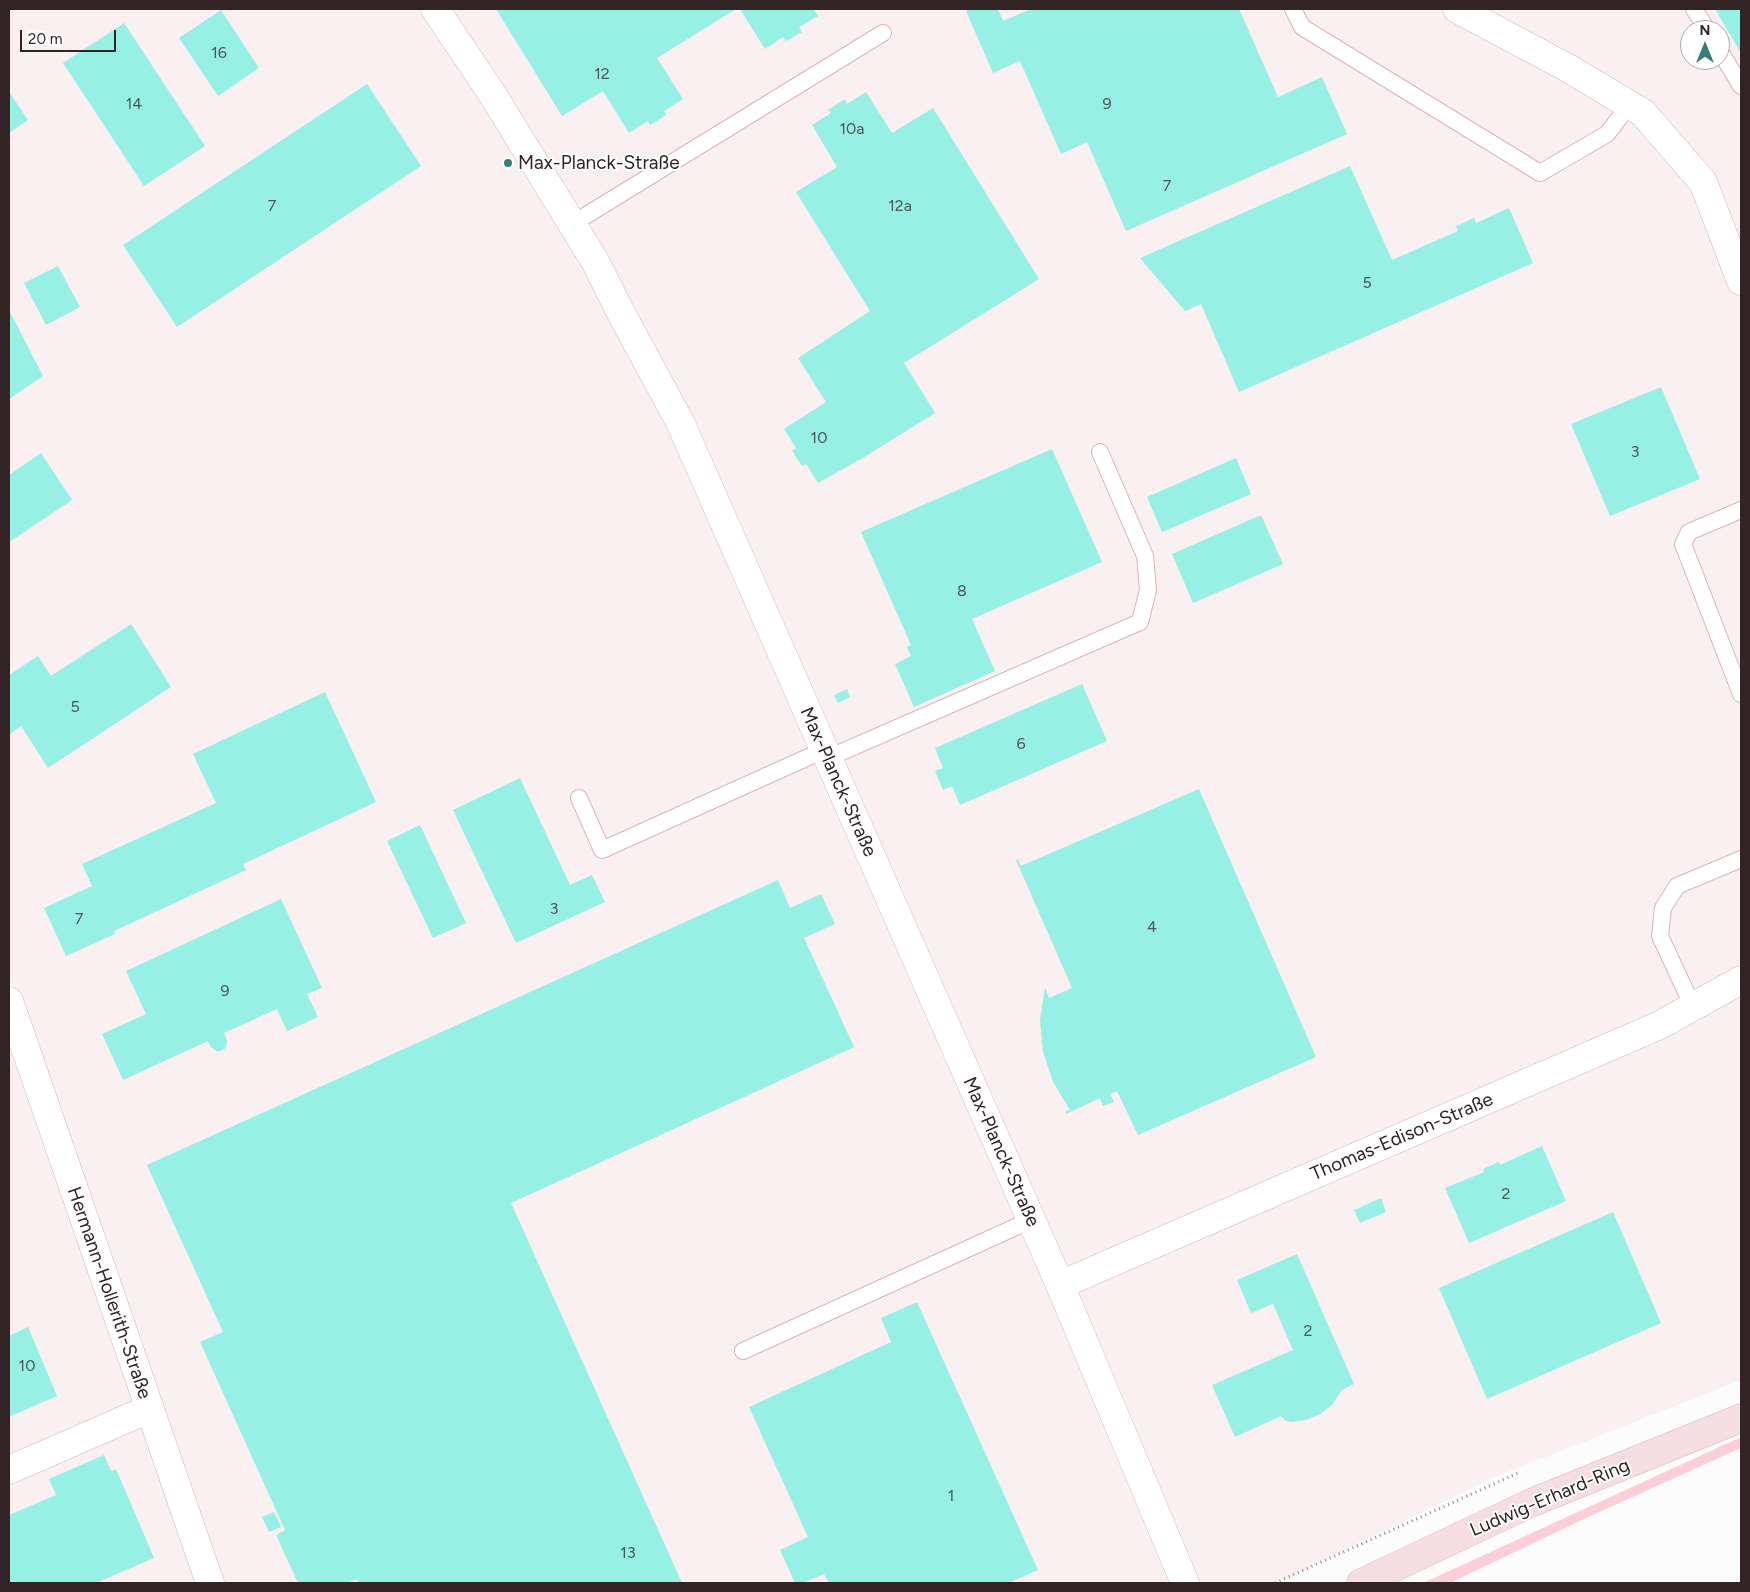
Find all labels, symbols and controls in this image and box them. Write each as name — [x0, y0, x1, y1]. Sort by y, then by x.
scale bar — [22, 20, 119, 52]
north arrow — [1680, 20, 1730, 70]
text: N — [1700, 22, 1710, 39]
text: 20 m — [28, 30, 62, 48]
house number: 16 — [211, 43, 227, 63]
house number: 12 — [594, 64, 610, 84]
house number: 14 — [126, 94, 142, 114]
house number: 9 — [1102, 94, 1112, 114]
house number: 10a — [839, 119, 865, 139]
place label: Max-Planck-Straße — [518, 152, 680, 174]
marker: Max-Planck-Straße — [502, 157, 514, 169]
house number: 7 — [1163, 176, 1171, 196]
house number: 7 — [268, 196, 276, 216]
house number: 12a — [888, 196, 912, 216]
house number: 5 — [1362, 273, 1372, 293]
house number: 10 — [811, 428, 827, 448]
house number: 3 — [1631, 442, 1639, 462]
house number: 8 — [957, 581, 967, 601]
house number: 5 — [70, 697, 80, 717]
street label: Max-Planck-Straße — [795, 704, 881, 860]
house number: 6 — [1016, 734, 1026, 754]
house number: 3 — [550, 899, 558, 919]
house number: 7 — [75, 909, 83, 929]
house number: 4 — [1147, 917, 1157, 937]
house number: 9 — [220, 981, 230, 1001]
street label: Max-Planck-Straße — [958, 1074, 1044, 1230]
street label: Thomas-Edison-Straße — [1307, 1088, 1497, 1186]
street label: Hermann-Hollerith-Straße — [62, 1184, 156, 1402]
house number: 2 — [1502, 1184, 1510, 1204]
house number: 2 — [1304, 1321, 1312, 1341]
house number: 10 — [19, 1356, 35, 1376]
street label: Ludwig-Erhard-Ring — [1467, 1454, 1633, 1542]
house number: 1 — [948, 1486, 954, 1506]
house number: 13 — [620, 1543, 636, 1563]

